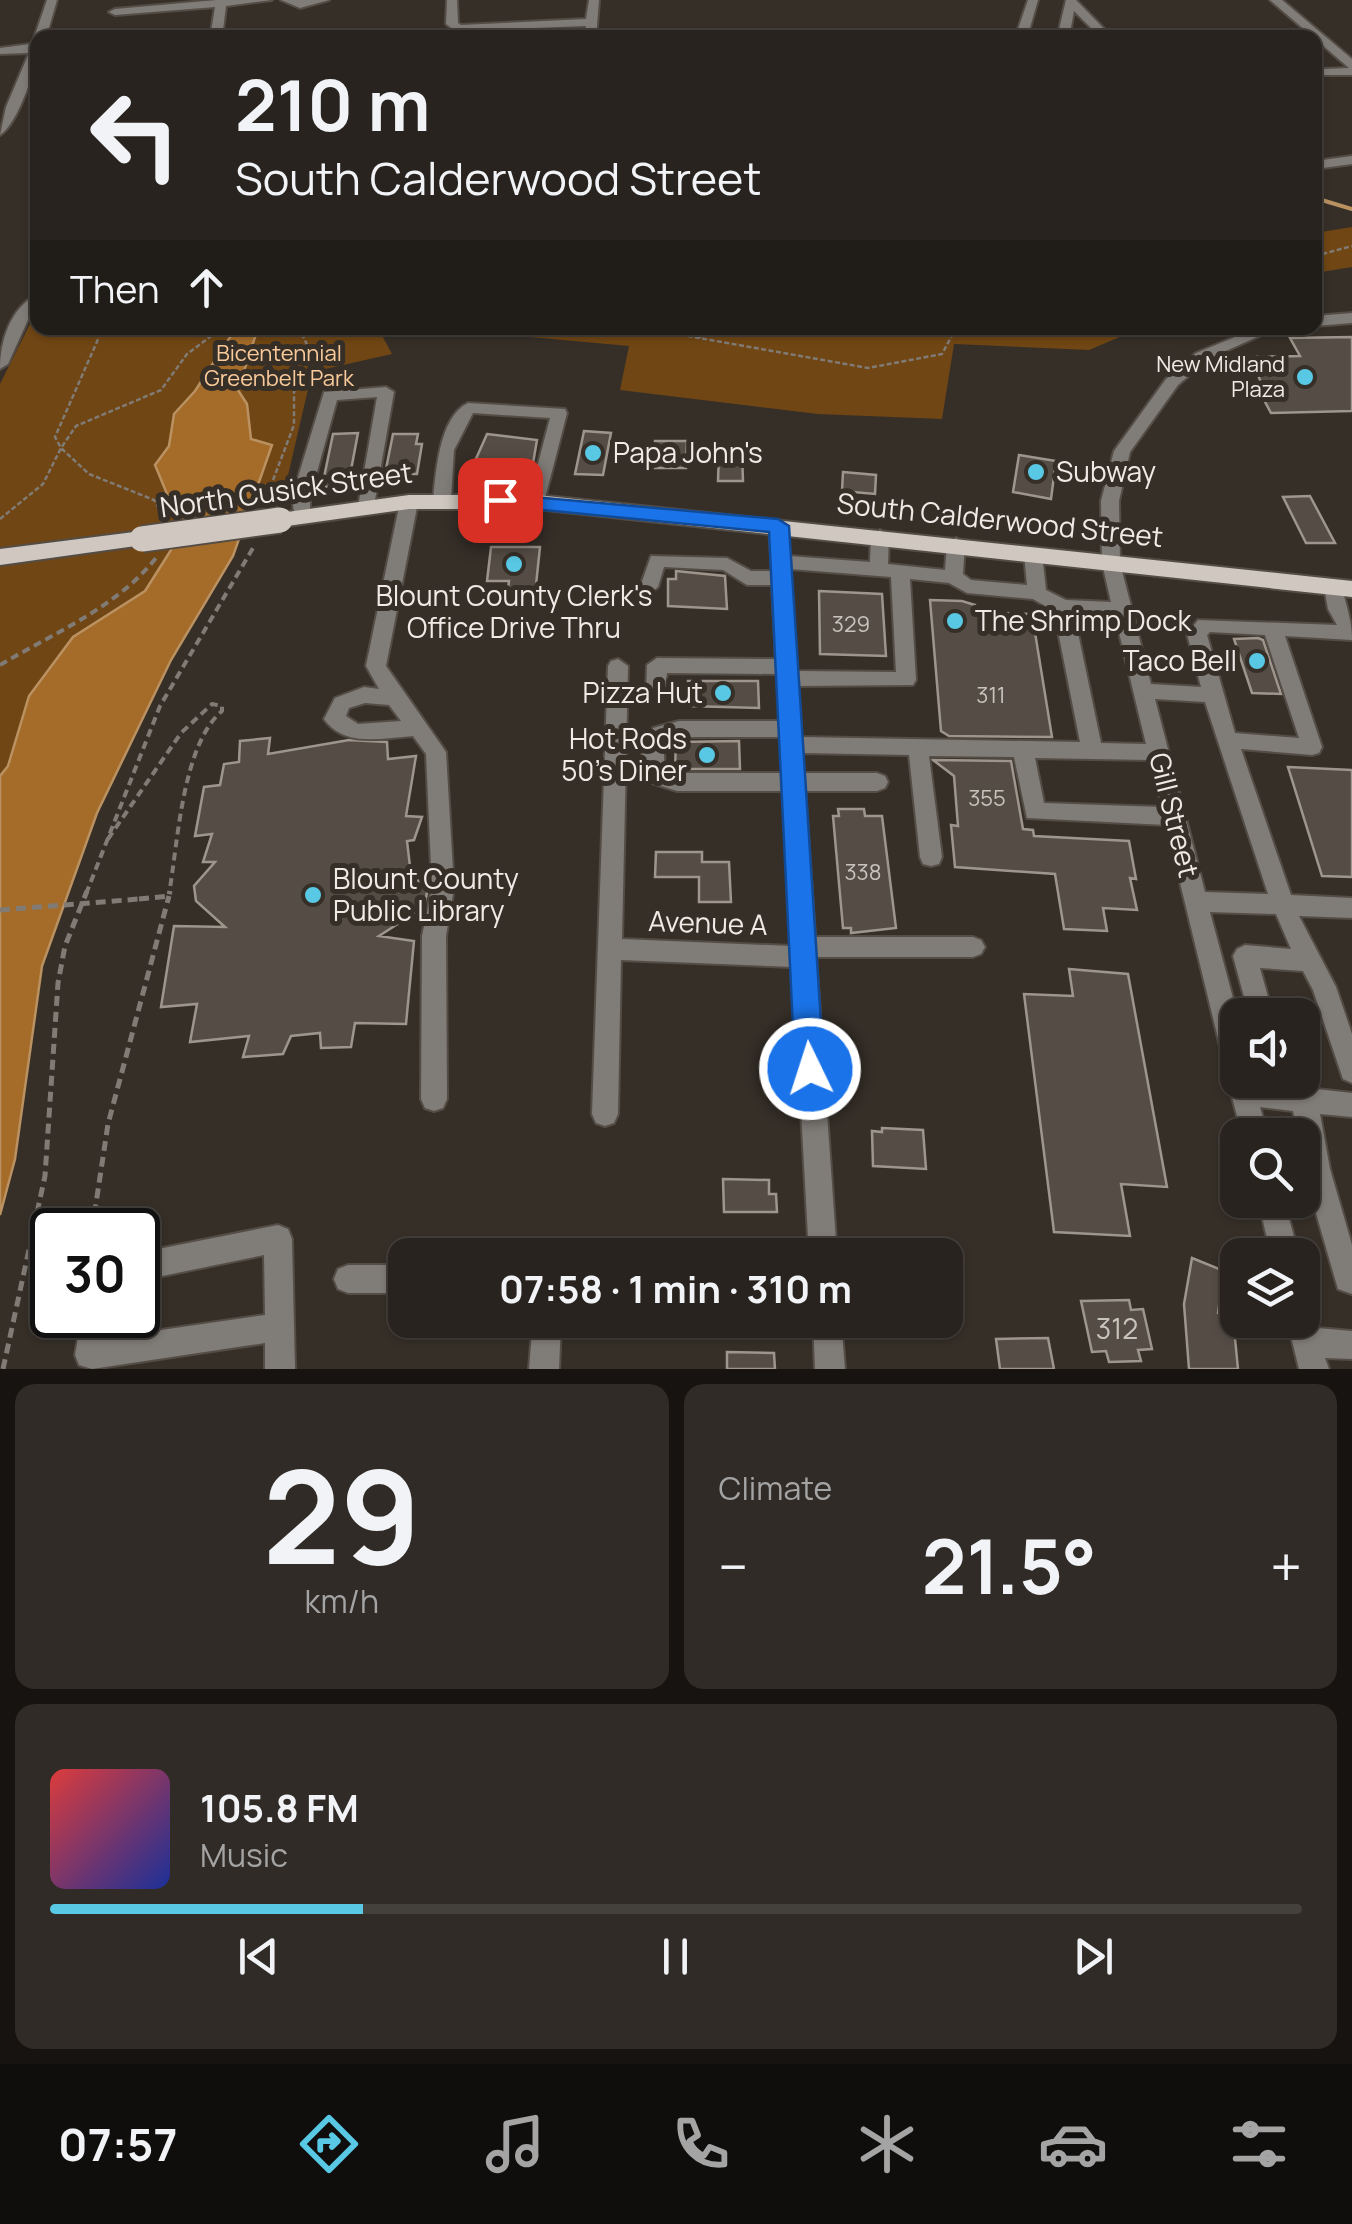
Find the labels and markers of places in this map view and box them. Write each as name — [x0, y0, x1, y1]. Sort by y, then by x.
place label: New Midland Plaza — [1156, 349, 1285, 404]
marker: New Midland Plaza — [1294, 366, 1316, 388]
place label: Papa John's — [613, 433, 763, 471]
marker: Papa John's — [582, 442, 604, 464]
place label: Subway — [1056, 452, 1156, 490]
pin — [458, 458, 543, 543]
marker: Subway — [1025, 461, 1047, 483]
marker: Blount County Clerk's Office Drive Thru — [503, 553, 525, 575]
place label: Blount County Clerk's Office Drive Thru — [376, 576, 652, 646]
place label: The Shrimp Dock — [975, 601, 1193, 639]
marker: The Shrimp Dock — [944, 610, 966, 632]
place label: Taco Bell — [1123, 641, 1237, 679]
marker: Taco Bell — [1246, 650, 1268, 672]
place label: Pizza Hut — [583, 673, 703, 711]
marker: Pizza Hut — [712, 682, 734, 704]
place label: Hot Rods 50's Diner — [561, 719, 687, 789]
marker: Hot Rods 50's Diner — [696, 744, 718, 766]
place label: Blount County Public Library — [333, 859, 519, 929]
marker: Blount County Public Library — [302, 884, 324, 906]

